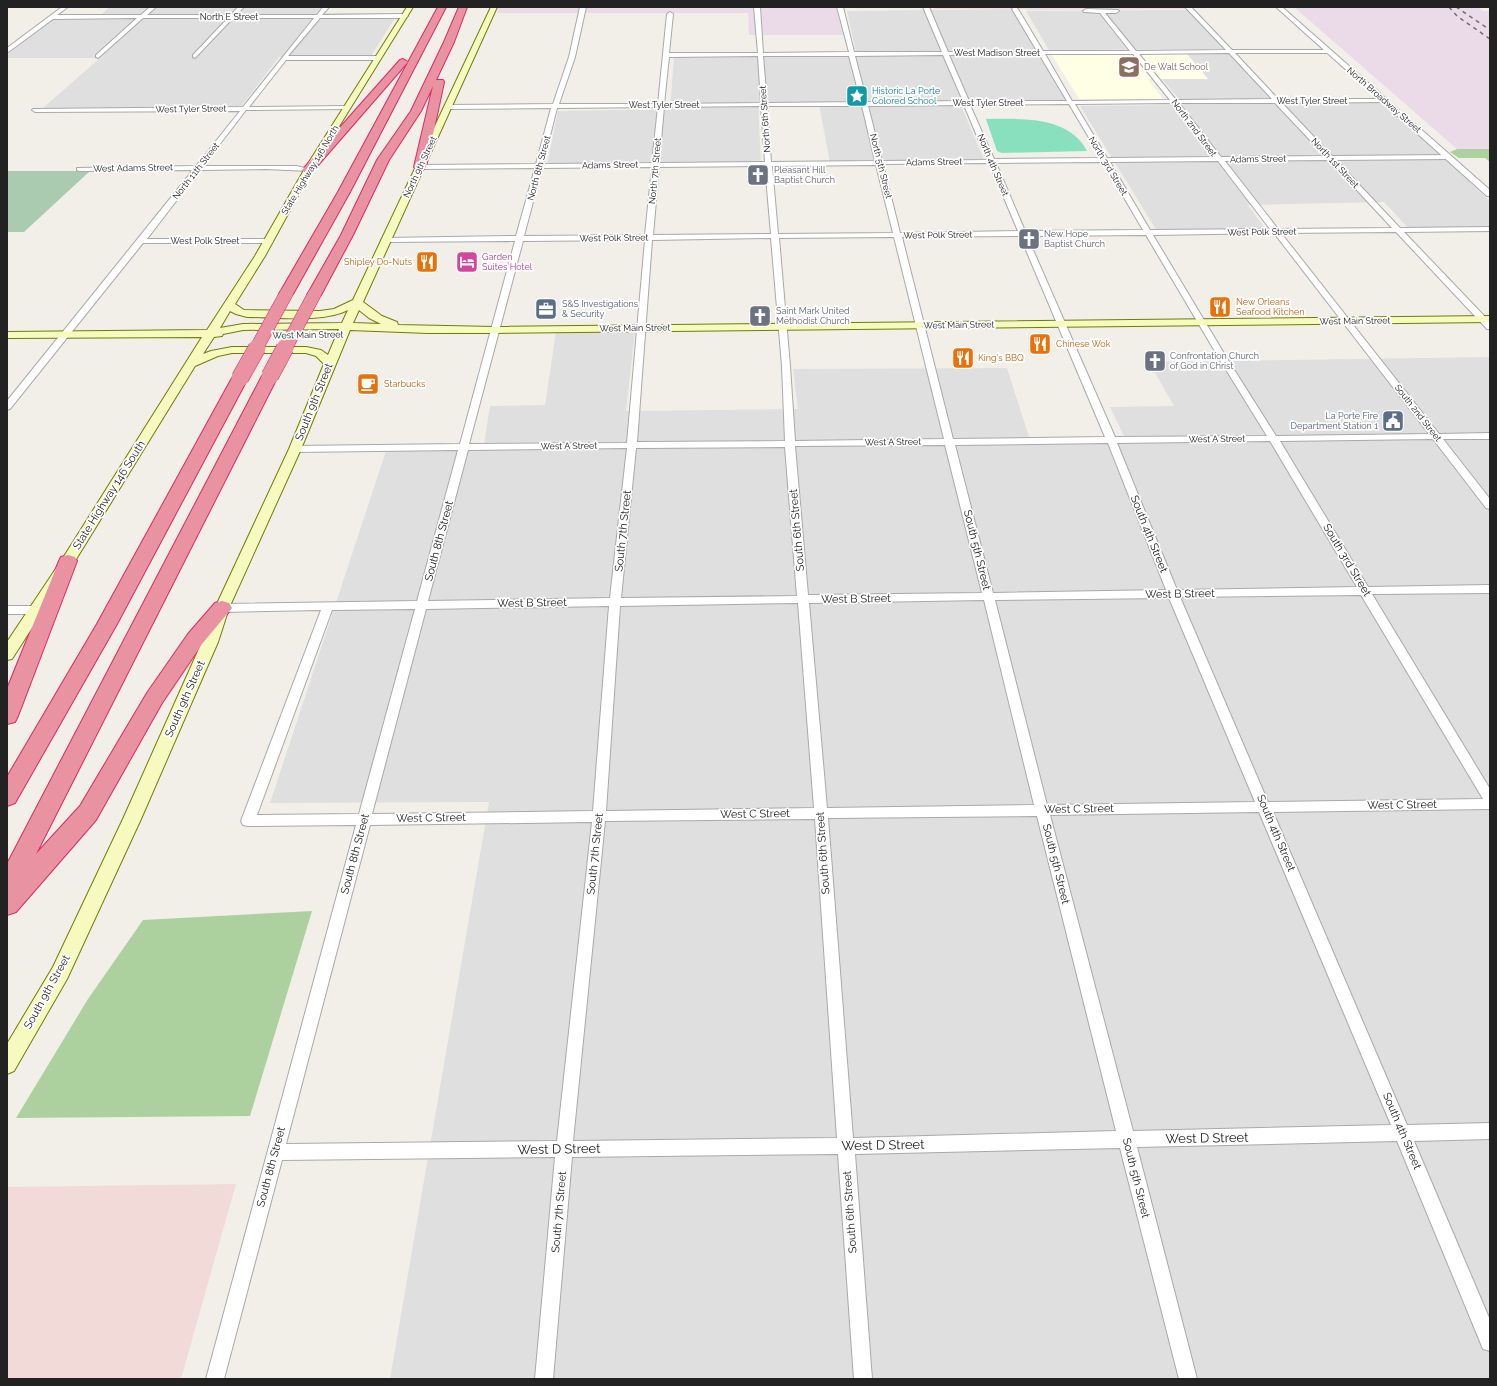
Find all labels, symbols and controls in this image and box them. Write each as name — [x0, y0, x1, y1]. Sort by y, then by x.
street label: North E Street — [200, 12, 258, 22]
street label: West Madison Street — [954, 48, 1040, 58]
school or university icon: De Walt School — [1116, 54, 1142, 80]
place label: De Walt School — [1144, 62, 1209, 72]
street label: North Broadway Street — [1345, 65, 1423, 135]
place icon: Historic La Porte Colored School — [844, 83, 870, 109]
street label: North 6th Street — [758, 85, 772, 153]
place label: Historic La Porte Colored School — [872, 86, 941, 106]
street label: West Tyler Street — [1276, 96, 1348, 106]
street label: West Tyler Street — [952, 98, 1024, 108]
street label: North 2nd Street — [1169, 98, 1219, 158]
street label: West Tyler Street — [628, 100, 700, 110]
street label: West Tyler Street — [155, 103, 227, 115]
street label: State Highway 146 North — [279, 124, 341, 216]
street label: North 4th Street — [975, 132, 1011, 198]
street label: North 5th Street — [868, 133, 894, 199]
street label: North 8th Street — [526, 134, 552, 202]
street label: North 9th Street — [401, 135, 439, 199]
street label: North 3rd Street — [1087, 135, 1129, 197]
street label: North 1st Street — [1309, 136, 1361, 190]
street label: North 7th Street — [647, 138, 663, 204]
street label: North 11th Street — [171, 141, 221, 201]
street label: Adams Street — [1230, 154, 1286, 164]
street label: Adams Street — [906, 157, 962, 167]
street label: Adams Street — [582, 160, 638, 170]
street label: West Adams Street — [93, 162, 173, 174]
church icon: Pleasant Hill Baptist Church — [745, 162, 771, 188]
place label: Pleasant Hill Baptist Church — [774, 165, 835, 185]
church icon: New Hope Baptist Church — [1016, 226, 1042, 252]
street label: West Polk Street — [1227, 226, 1297, 238]
street label: West Polk Street — [903, 229, 973, 241]
place label: New Hope Baptist Church — [1044, 229, 1105, 249]
street label: West Polk Street — [579, 232, 649, 244]
street label: West Polk Street — [170, 236, 240, 246]
restaurant icon: Shipley Do-Nuts — [414, 249, 440, 275]
hotel icon: Garden Suites Hotel — [454, 249, 480, 275]
place label: Garden Suites Hotel — [482, 252, 533, 272]
place label: Shipley Do-Nuts — [344, 257, 413, 267]
restaurant icon: New Orleans Seafood Kitchen — [1207, 294, 1233, 320]
office icon: S&S Investigations & Security — [533, 296, 559, 322]
place label: New Orleans Seafood Kitchen — [1236, 297, 1304, 317]
place label: S&S Investigations & Security — [562, 299, 639, 319]
church icon: Saint Mark United Methodist Church — [747, 303, 773, 329]
place label: Saint Mark United Methodist Church — [776, 306, 850, 326]
street label: West Main Street — [1319, 315, 1391, 327]
street label: West Main Street — [923, 319, 995, 331]
street label: West Main Street — [599, 322, 671, 334]
street label: West Main Street — [272, 329, 344, 341]
restaurant icon: Chinese Wok — [1027, 331, 1053, 357]
place label: Chinese Wok — [1056, 339, 1111, 349]
restaurant icon: King's BBQ — [950, 345, 976, 371]
church icon: Confrontation Church of God in Christ — [1142, 348, 1168, 374]
place label: Confrontation Church of God in Christ — [1170, 351, 1259, 371]
place label: King's BBQ — [978, 353, 1024, 363]
street label: South 9th Street — [293, 361, 336, 443]
cafe icon: Starbucks — [355, 371, 381, 397]
place label: Starbucks — [384, 379, 426, 389]
street label: South 2nd Street — [1393, 383, 1443, 443]
public building icon: La Porte Fire Department Station 1 — [1380, 408, 1406, 434]
place label: La Porte Fire Department Station 1 — [1291, 411, 1379, 431]
street label: West A Street — [1189, 434, 1245, 444]
street label: West A Street — [865, 437, 921, 447]
street label: State Highway 146 South — [70, 438, 148, 552]
street label: West A Street — [541, 441, 597, 451]
street label: South 6th Street — [787, 488, 807, 572]
street label: South 7th Street — [612, 489, 634, 572]
street label: South 4th Street — [1128, 494, 1171, 575]
street label: South 8th Street — [422, 499, 456, 583]
street label: South 5th Street — [961, 509, 993, 592]
street label: South 3rd Street — [1320, 521, 1374, 599]
street label: West B Street — [1145, 587, 1215, 601]
street label: West B Street — [821, 592, 891, 606]
street label: West B Street — [497, 596, 567, 610]
street label: South 9th Street — [162, 658, 208, 739]
street label: South 4th Street — [1254, 793, 1298, 874]
street label: West C Street — [1367, 798, 1437, 812]
street label: West C Street — [1044, 802, 1114, 816]
street label: West C Street — [720, 807, 790, 821]
street label: West C Street — [396, 811, 466, 825]
street label: South 6th Street — [814, 811, 832, 895]
street label: South 8th Street — [338, 812, 372, 896]
street label: South 7th Street — [584, 812, 606, 895]
street label: South 5th Street — [1040, 823, 1072, 906]
street label: South 9th Street — [21, 952, 73, 1031]
street label: South 4th Street — [1380, 1091, 1424, 1172]
street label: South 8th Street — [254, 1125, 288, 1209]
street label: West D Street — [1165, 1130, 1249, 1146]
street label: West D Street — [841, 1137, 925, 1153]
street label: South 5th Street — [1120, 1137, 1152, 1220]
street label: West D Street — [517, 1141, 601, 1157]
street label: South 7th Street — [549, 1170, 569, 1253]
street label: South 6th Street — [841, 1170, 859, 1254]

